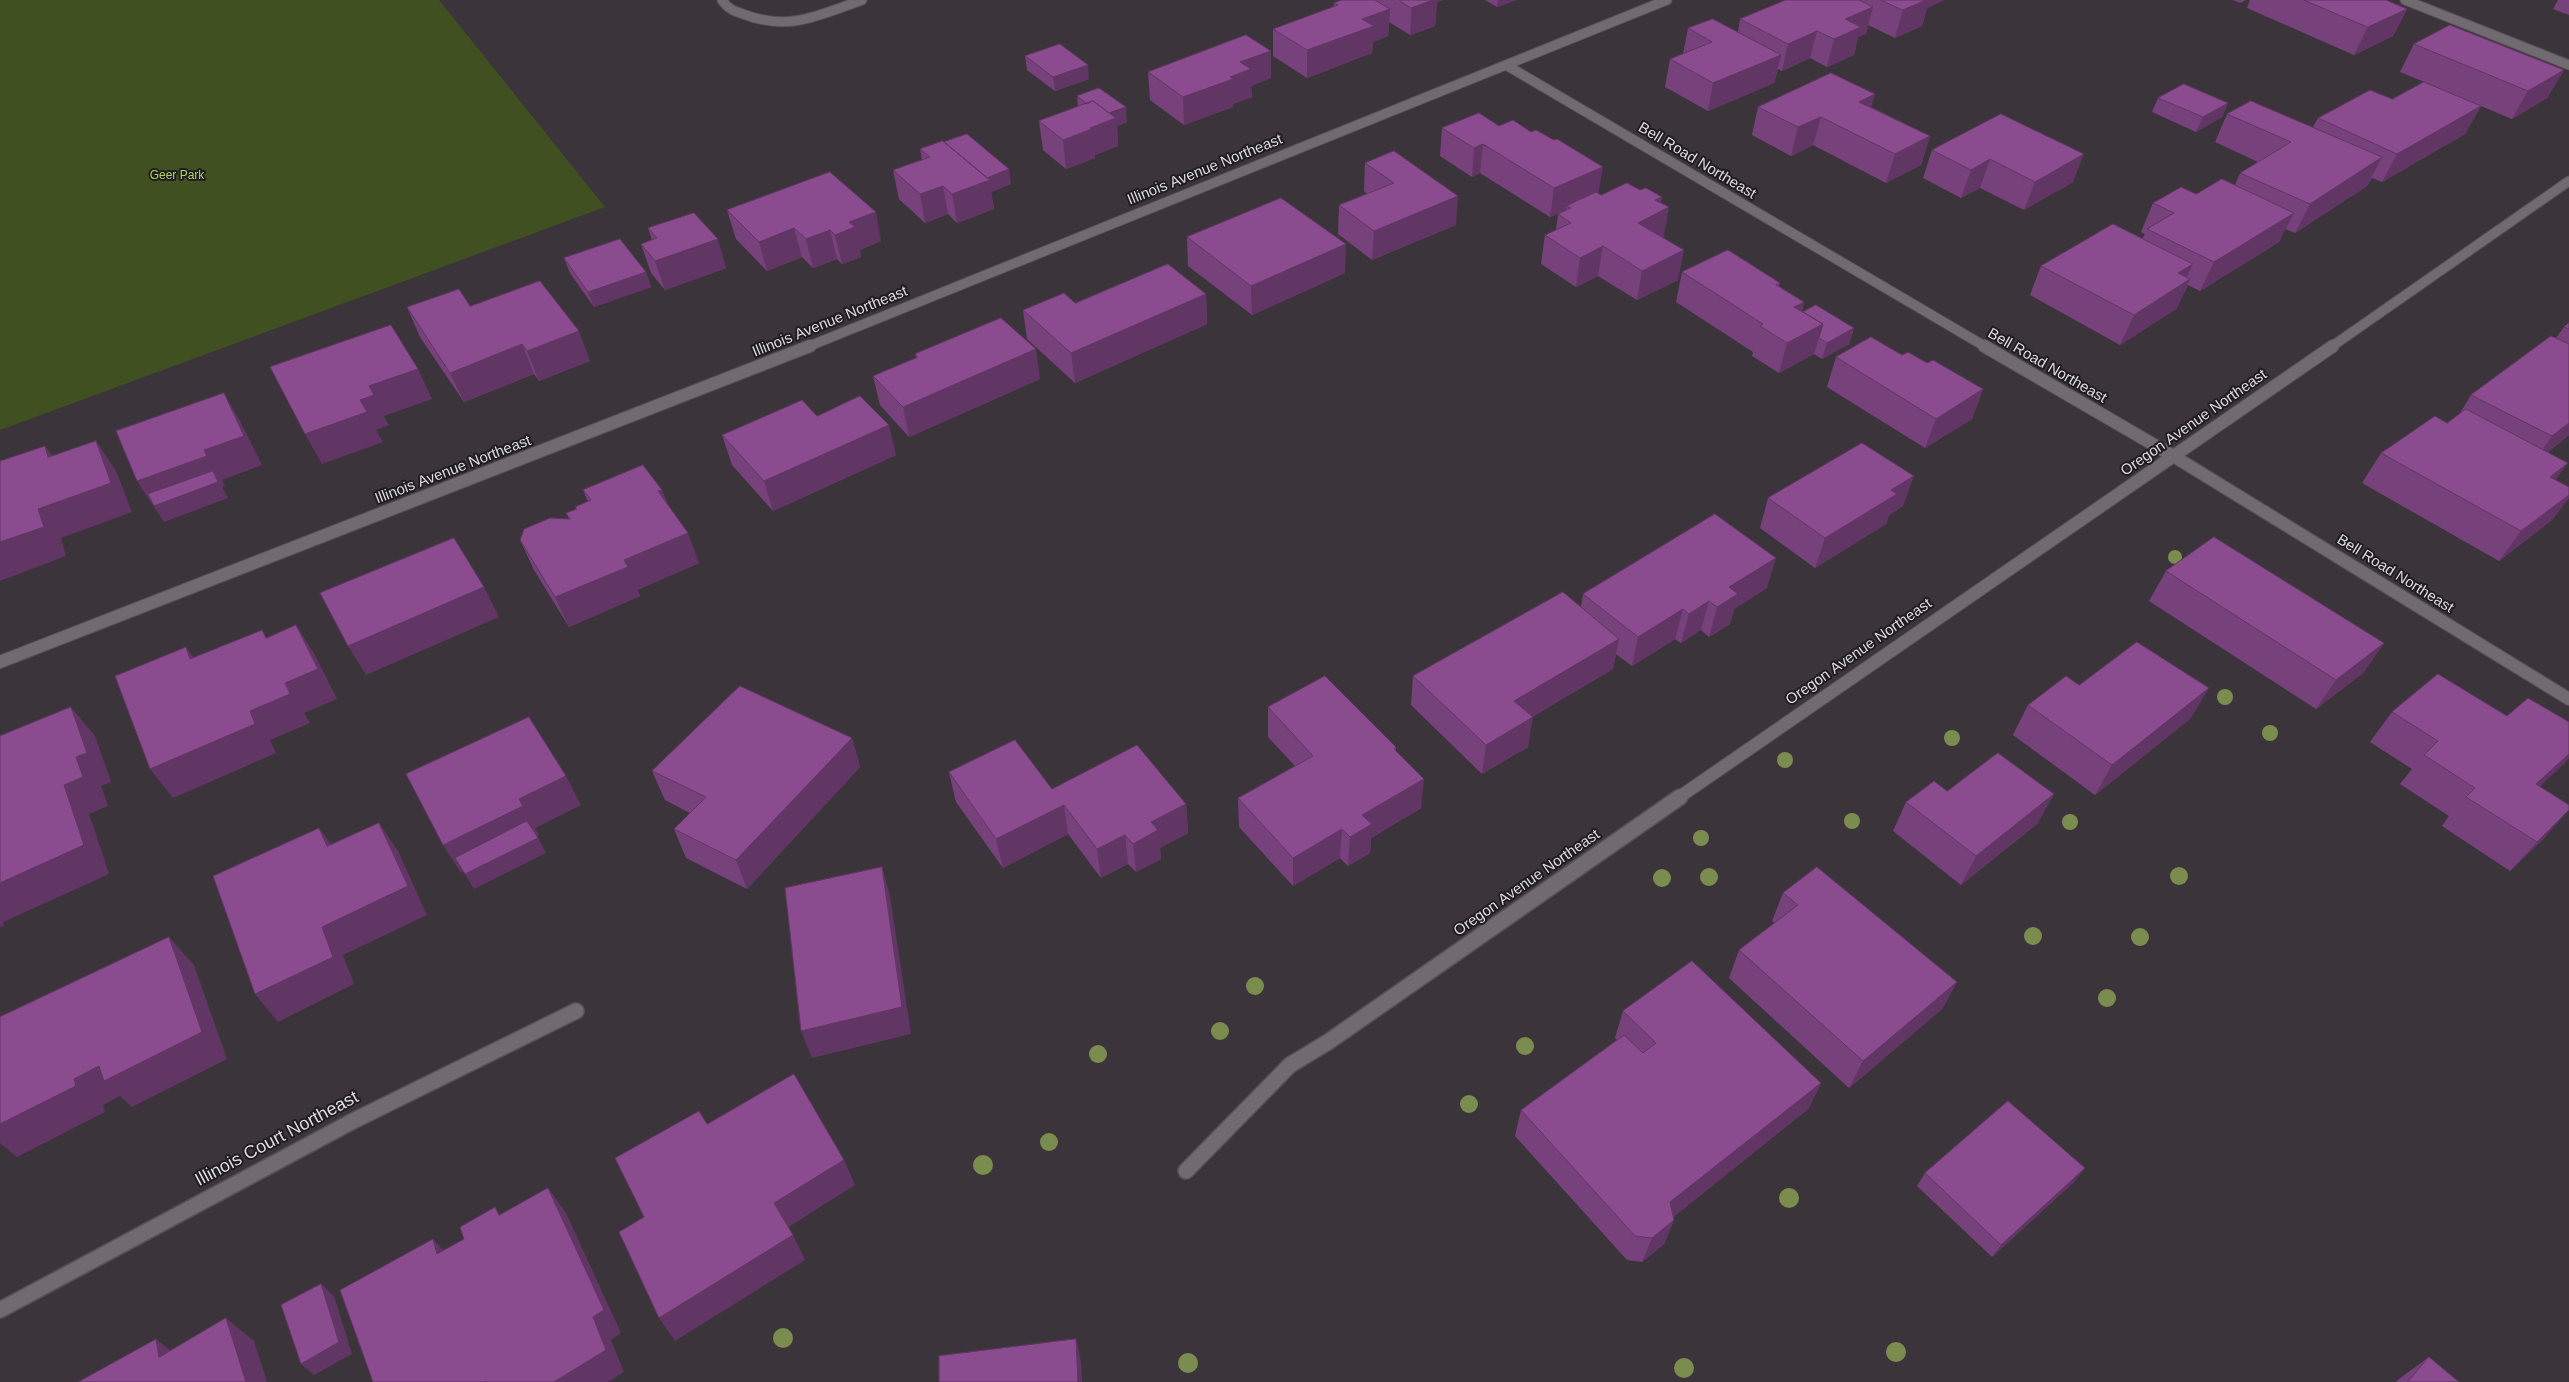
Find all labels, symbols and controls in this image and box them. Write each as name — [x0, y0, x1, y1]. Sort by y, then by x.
street label: Bell Road Northeast — [1635, 119, 1759, 203]
street label: Illinois Avenue Northeast — [1125, 131, 1285, 209]
park label: Geer Park — [150, 169, 204, 183]
street label: Illinois Avenue Northeast — [750, 283, 910, 361]
street label: Bell Road Northeast — [1984, 325, 2110, 407]
street label: Oregon Avenue Northeast — [2118, 366, 2270, 480]
street label: Illinois Avenue Northeast — [372, 432, 534, 508]
street label: Bell Road Northeast — [2333, 531, 2457, 617]
street label: Oregon Avenue Northeast — [1783, 595, 1935, 709]
street label: Oregon Avenue Northeast — [1451, 826, 1603, 940]
street label: Illinois Court Northeast — [192, 1087, 362, 1191]

